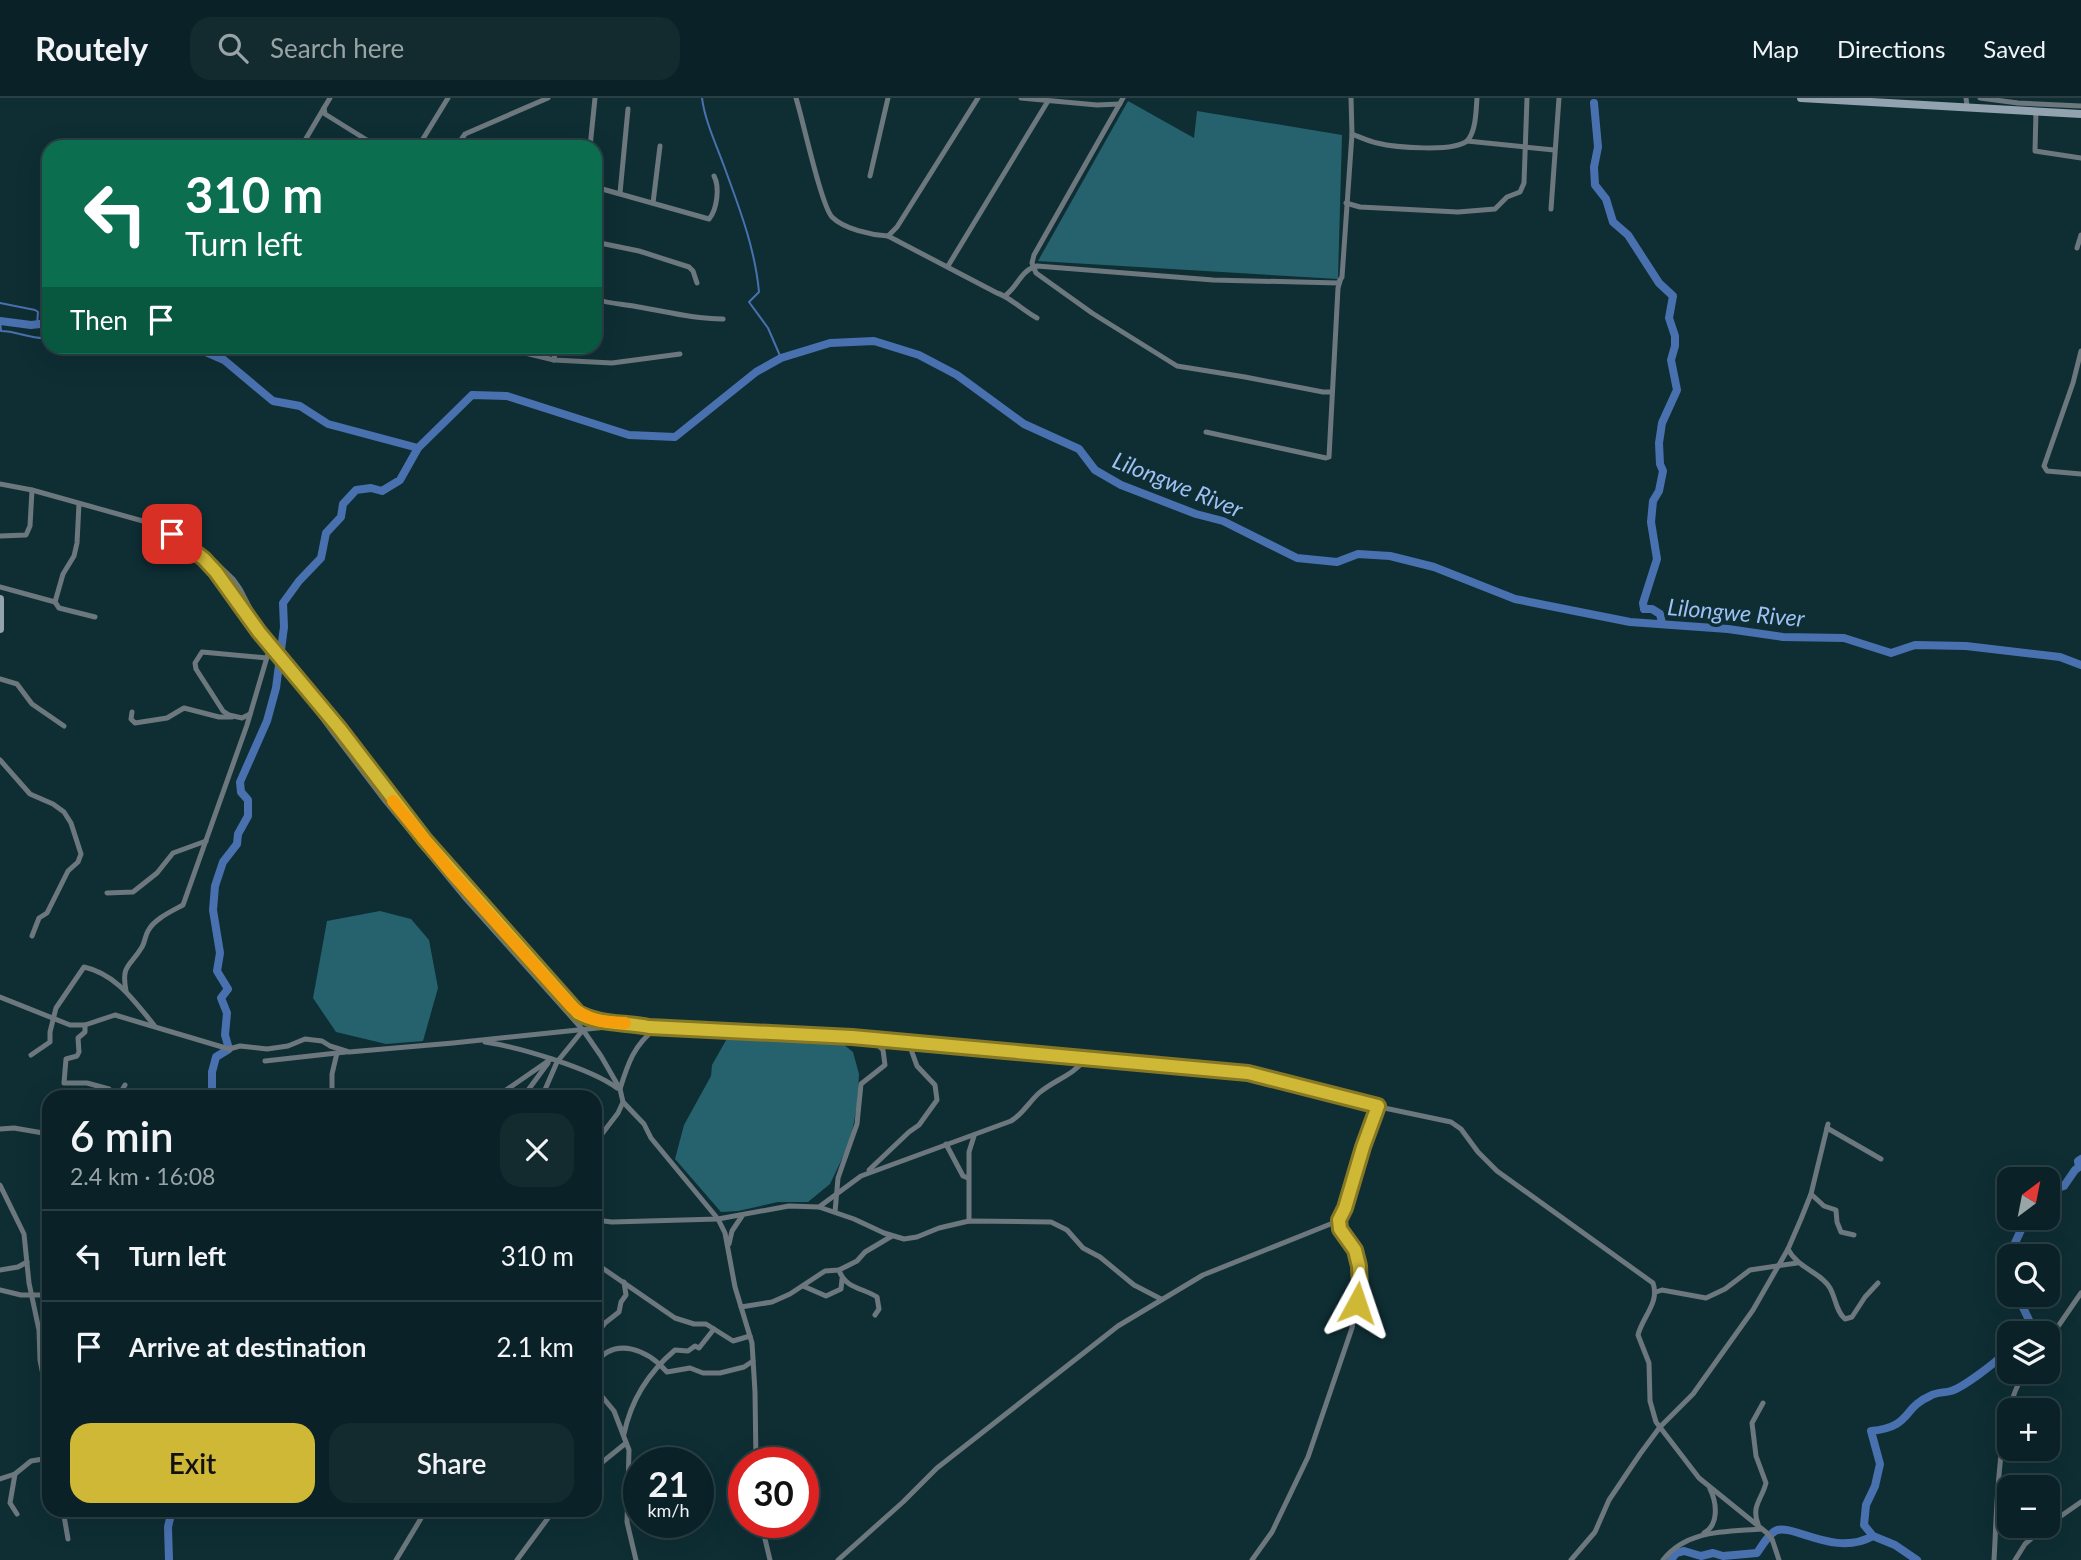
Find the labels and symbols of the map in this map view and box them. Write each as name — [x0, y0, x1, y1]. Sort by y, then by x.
water label: Lilongwe River — [1109, 445, 1248, 523]
pin — [142, 504, 202, 564]
water label: Lilongwe River — [1666, 592, 1807, 632]
north arrow — [1997, 1167, 2060, 1230]
position arrow — [1320, 1266, 1394, 1340]
speed limit sign: 30 — [728, 1447, 819, 1538]

